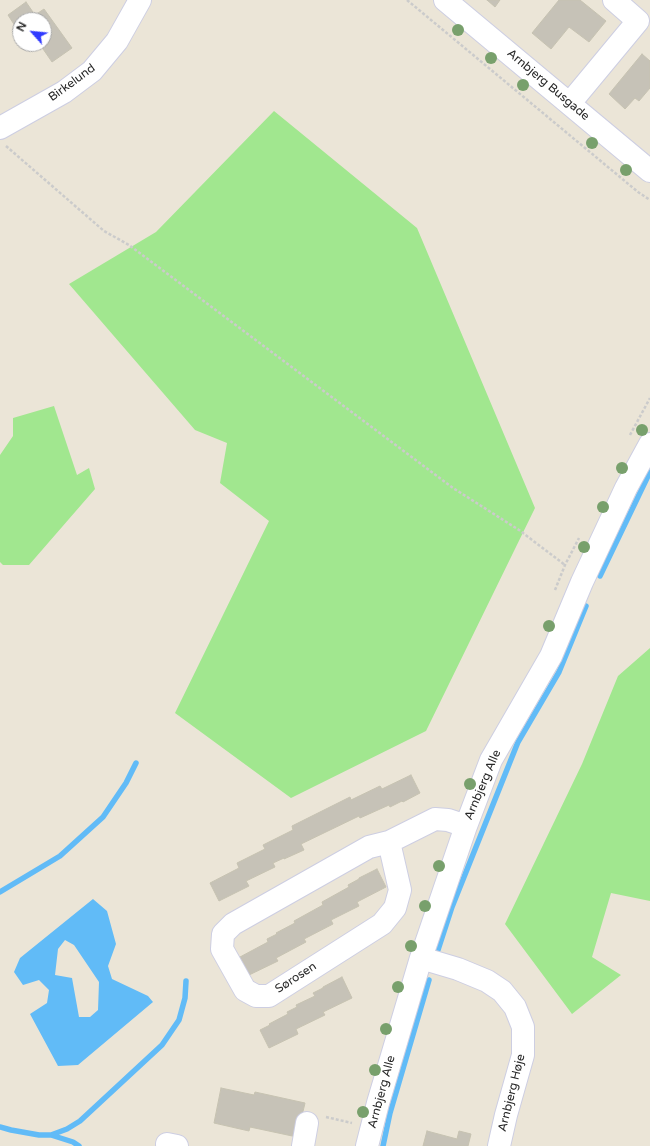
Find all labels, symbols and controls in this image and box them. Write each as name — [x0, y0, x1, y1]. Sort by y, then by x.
north arrow — [12, 12, 52, 52]
text: N — [14, 20, 30, 34]
street label: Arnbjerg Busgade — [504, 46, 592, 124]
street label: Birkelund — [46, 61, 98, 105]
street label: Arnbjerg Alle — [462, 748, 504, 822]
street label: Sørosen — [273, 959, 319, 997]
street label: Arnbjerg Høje — [495, 1053, 529, 1133]
street label: Arnbjerg Alle — [365, 1054, 399, 1130]

